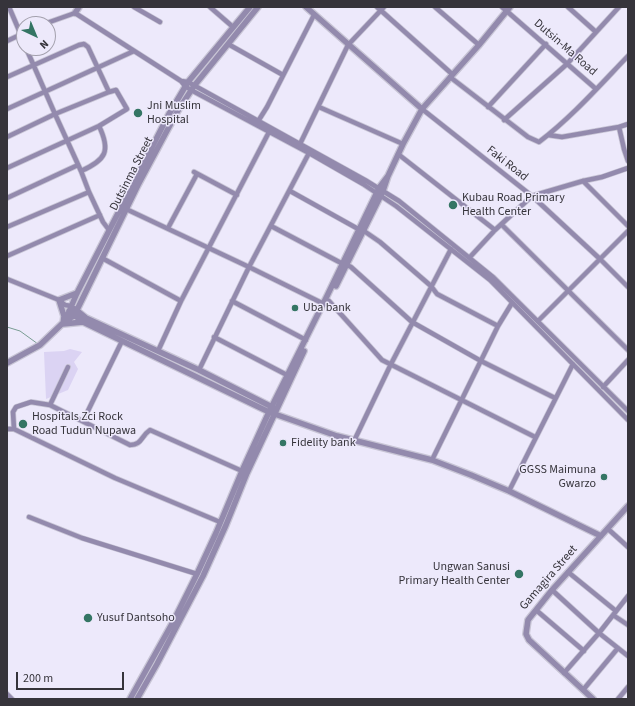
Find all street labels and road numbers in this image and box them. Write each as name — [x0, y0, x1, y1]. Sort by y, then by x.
street label: Dutsin-Ma Road — [530, 17, 600, 79]
street label: Dutsinma Street — [107, 135, 157, 213]
street label: Faki Road — [483, 143, 531, 185]
street label: Gamagira Street — [517, 543, 581, 613]

